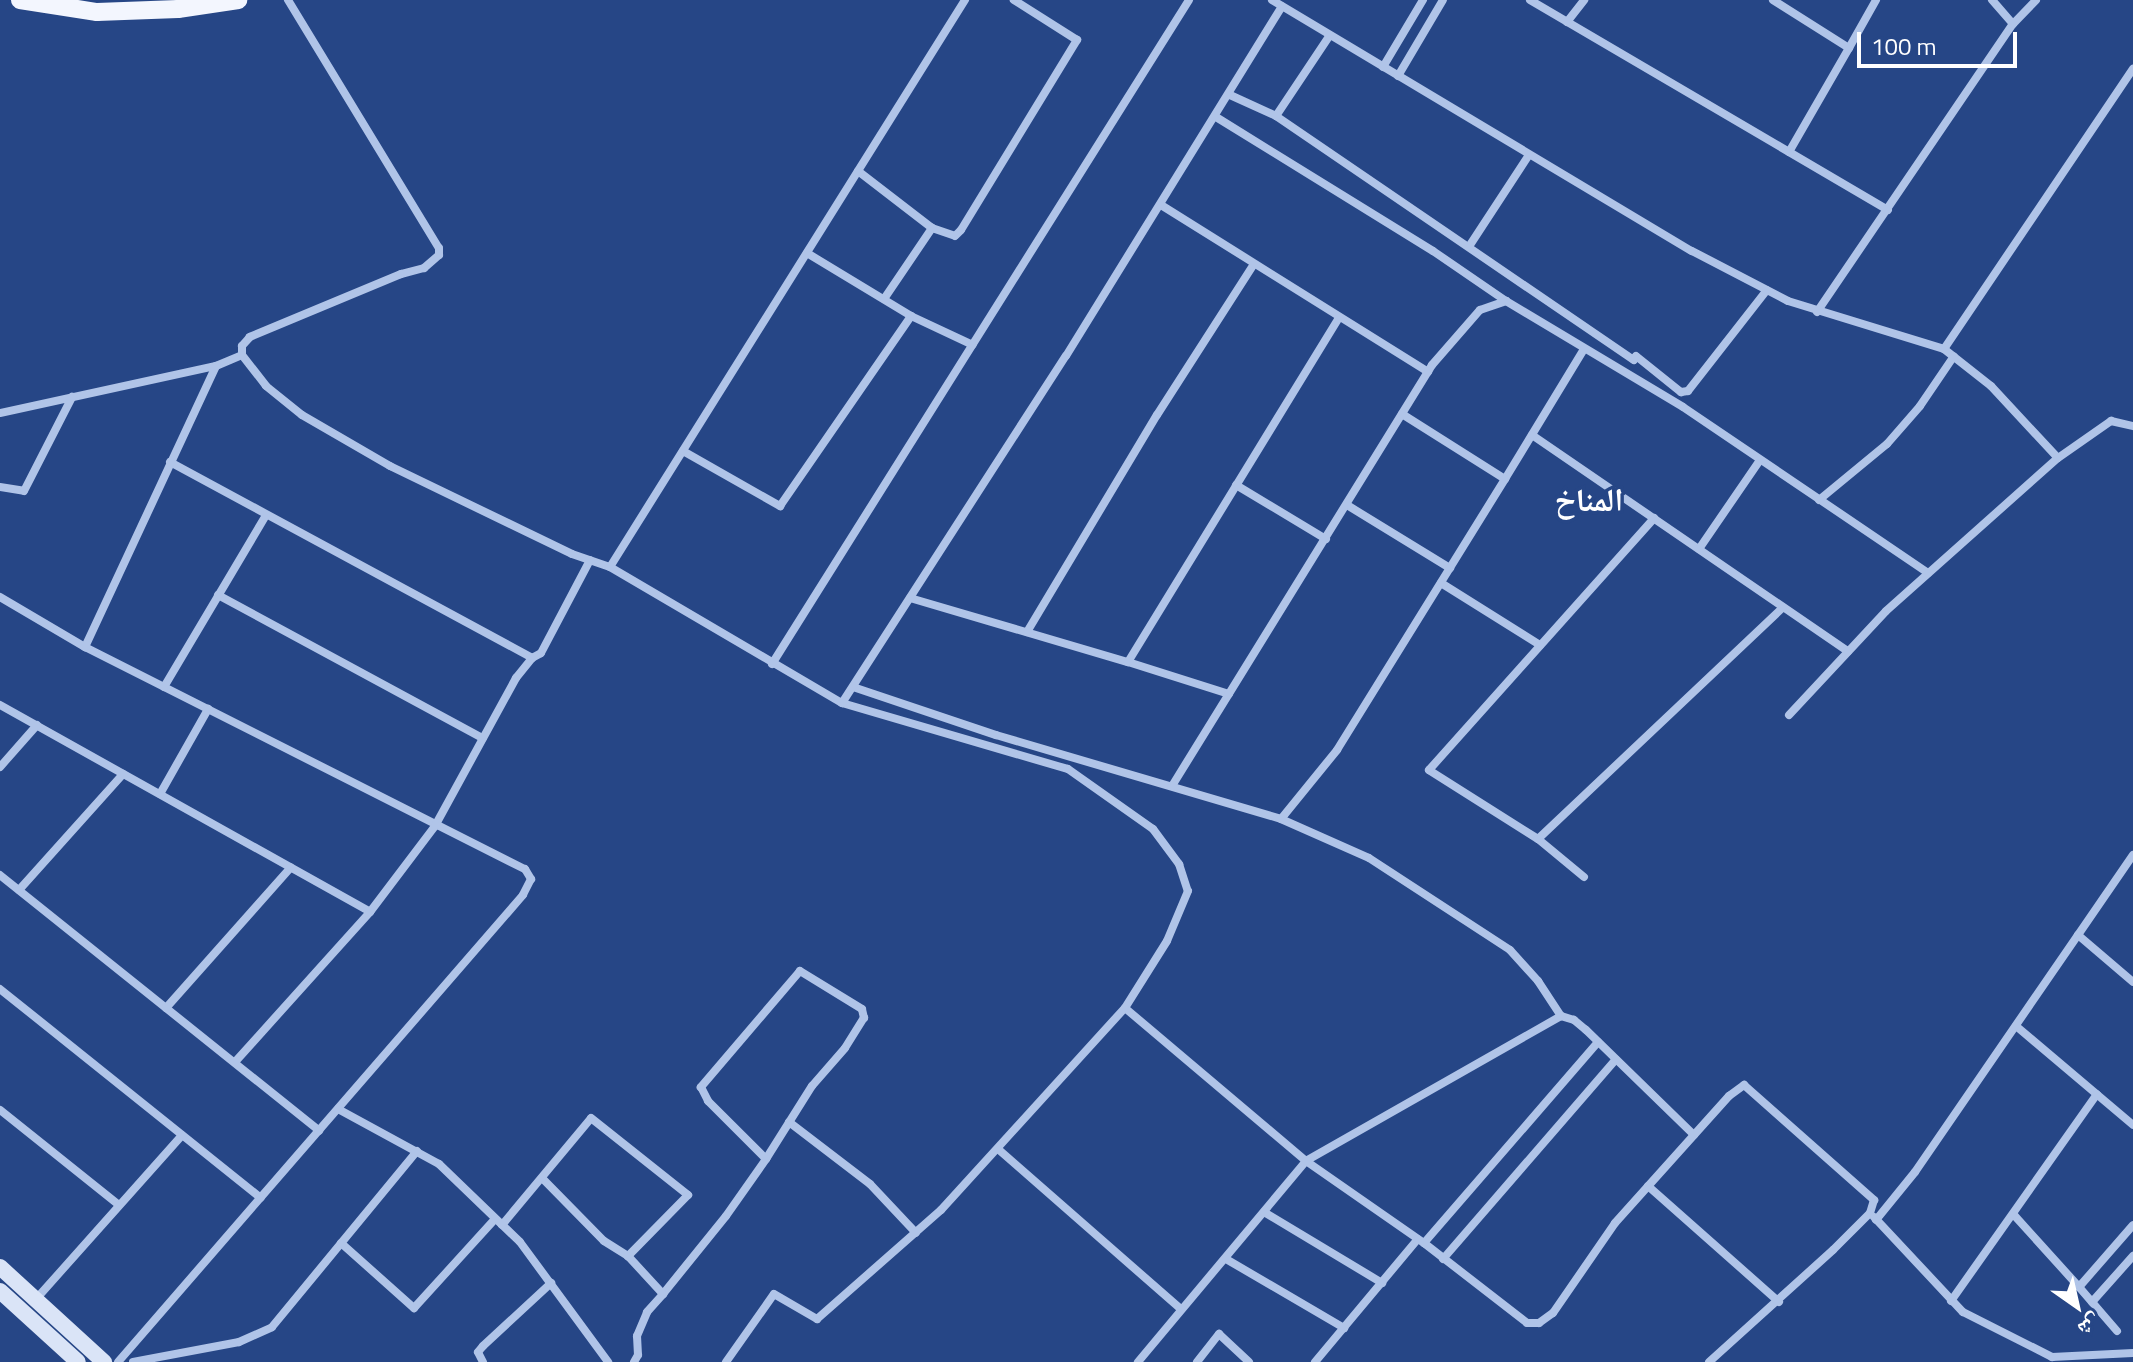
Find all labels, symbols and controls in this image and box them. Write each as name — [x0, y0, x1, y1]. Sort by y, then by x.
scale bar — [1861, 16, 2021, 66]
text: 100 m — [1871, 28, 1937, 64]
district label: المناخ — [1555, 480, 1623, 518]
north arrow — [2037, 1266, 2117, 1346]
text: ش — [2071, 1305, 2110, 1347]

